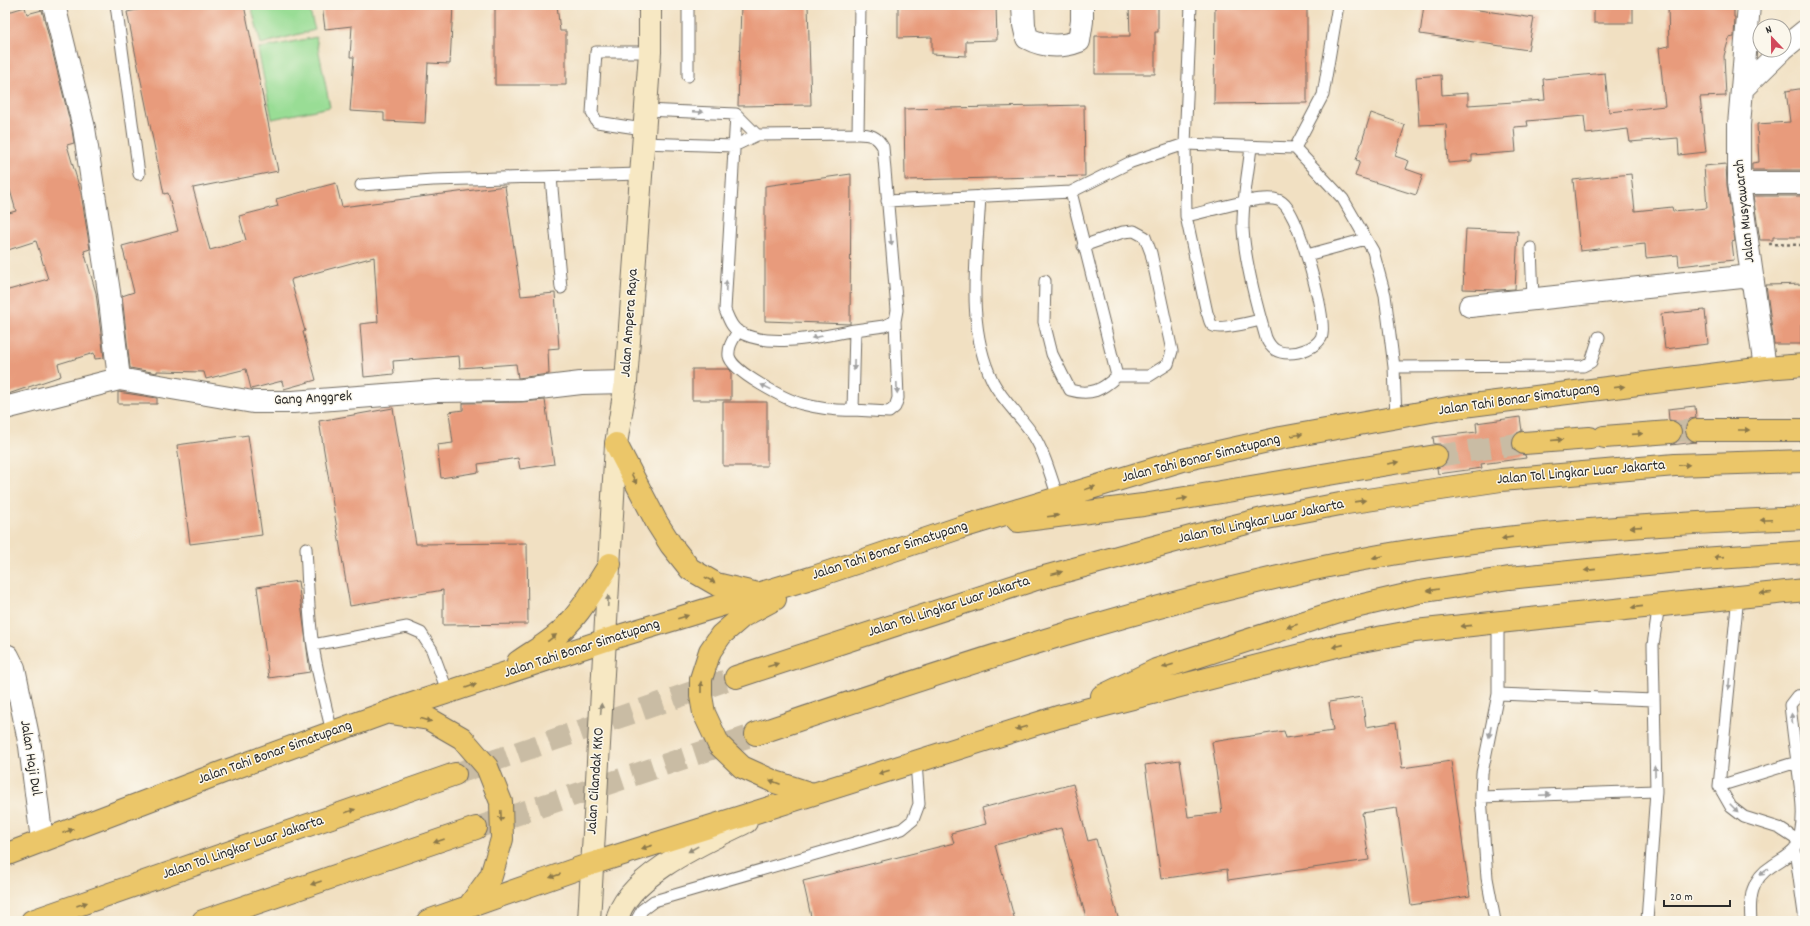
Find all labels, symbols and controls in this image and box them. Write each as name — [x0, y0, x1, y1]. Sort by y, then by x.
north arrow — [1752, 18, 1792, 58]
text: N — [1763, 22, 1775, 39]
one-way arrow — [692, 109, 705, 115]
street label: Jalan Musyawarah — [1729, 158, 1761, 264]
one-way arrow — [887, 233, 894, 246]
street label: Jalan Ampera Raya — [615, 267, 645, 378]
one-way arrow — [723, 280, 730, 292]
one-way arrow — [811, 334, 823, 340]
one-way arrow — [851, 359, 858, 371]
street label: Jalan Tahi Bonar Simatupang — [1437, 378, 1601, 422]
one-way arrow — [894, 382, 900, 395]
one-way arrow — [760, 384, 771, 390]
one-way arrow — [1613, 384, 1625, 390]
street label: Gang Anggrek — [273, 386, 353, 412]
one-way arrow — [1738, 427, 1751, 433]
street label: Jalan Tahi Bonar Simatupang — [1120, 429, 1282, 489]
one-way arrow — [1631, 431, 1643, 438]
one-way arrow — [1291, 432, 1303, 438]
one-way arrow — [1551, 437, 1563, 444]
street label: Jalan Tol Lingkar Luar Jakarta — [1496, 455, 1667, 491]
one-way arrow — [1387, 460, 1399, 466]
one-way arrow — [1678, 461, 1690, 468]
one-way arrow — [631, 473, 637, 484]
one-way arrow — [1084, 485, 1096, 491]
street label: Jalan Tol Lingkar Luar Jakarta — [1176, 493, 1347, 550]
one-way arrow — [1176, 496, 1188, 502]
one-way arrow — [1354, 498, 1366, 504]
one-way arrow — [1047, 513, 1059, 519]
street label: Jalan Tahi Bonar Simatupang — [809, 515, 971, 587]
one-way arrow — [1760, 516, 1772, 523]
one-way arrow — [1630, 523, 1642, 530]
one-way arrow — [1501, 535, 1513, 541]
one-way arrow — [1372, 554, 1384, 560]
one-way arrow — [1713, 554, 1725, 561]
one-way arrow — [1584, 567, 1596, 573]
street label: Jalan Tol Lingkar Luar Jakarta — [865, 570, 1034, 644]
one-way arrow — [1050, 570, 1063, 576]
one-way arrow — [704, 577, 716, 584]
one-way arrow — [1427, 587, 1439, 593]
one-way arrow — [1760, 590, 1772, 597]
one-way arrow — [604, 595, 611, 607]
one-way arrow — [1631, 604, 1643, 610]
street label: Jalan Tahi Bonar Simatupang — [501, 613, 663, 685]
one-way arrow — [678, 614, 690, 620]
one-way arrow — [1460, 622, 1472, 629]
one-way arrow — [1285, 624, 1297, 630]
one-way arrow — [546, 634, 557, 643]
one-way arrow — [1331, 644, 1344, 650]
one-way arrow — [767, 662, 779, 668]
one-way arrow — [1162, 663, 1174, 669]
one-way arrow — [1726, 678, 1732, 690]
one-way arrow — [698, 680, 704, 693]
one-way arrow — [465, 682, 477, 688]
one-way arrow — [597, 703, 604, 715]
one-way arrow — [1789, 713, 1795, 725]
street label: Jalan Tahi Bonar Simatupang — [195, 715, 355, 791]
one-way arrow — [420, 717, 433, 723]
street label: Jalan Haji Dul — [13, 719, 47, 798]
one-way arrow — [1015, 726, 1027, 732]
one-way arrow — [1487, 726, 1493, 738]
street label: Jalan Cilandak KKO — [581, 727, 611, 835]
one-way arrow — [1652, 764, 1658, 777]
one-way arrow — [878, 769, 890, 775]
one-way arrow — [770, 779, 781, 785]
one-way arrow — [1539, 792, 1552, 798]
one-way arrow — [1729, 804, 1739, 813]
one-way arrow — [344, 807, 356, 813]
street label: Jalan Tol Lingkar Luar Jakarta — [160, 810, 327, 886]
one-way arrow — [498, 810, 505, 822]
one-way arrow — [62, 827, 74, 833]
one-way arrow — [433, 838, 445, 844]
one-way arrow — [640, 844, 652, 850]
one-way arrow — [687, 845, 699, 852]
one-way arrow — [1758, 868, 1769, 877]
one-way arrow — [548, 874, 560, 880]
one-way arrow — [310, 880, 322, 886]
scale bar — [1664, 882, 1730, 908]
text: 20 m — [1670, 889, 1693, 906]
one-way arrow — [76, 900, 88, 906]

